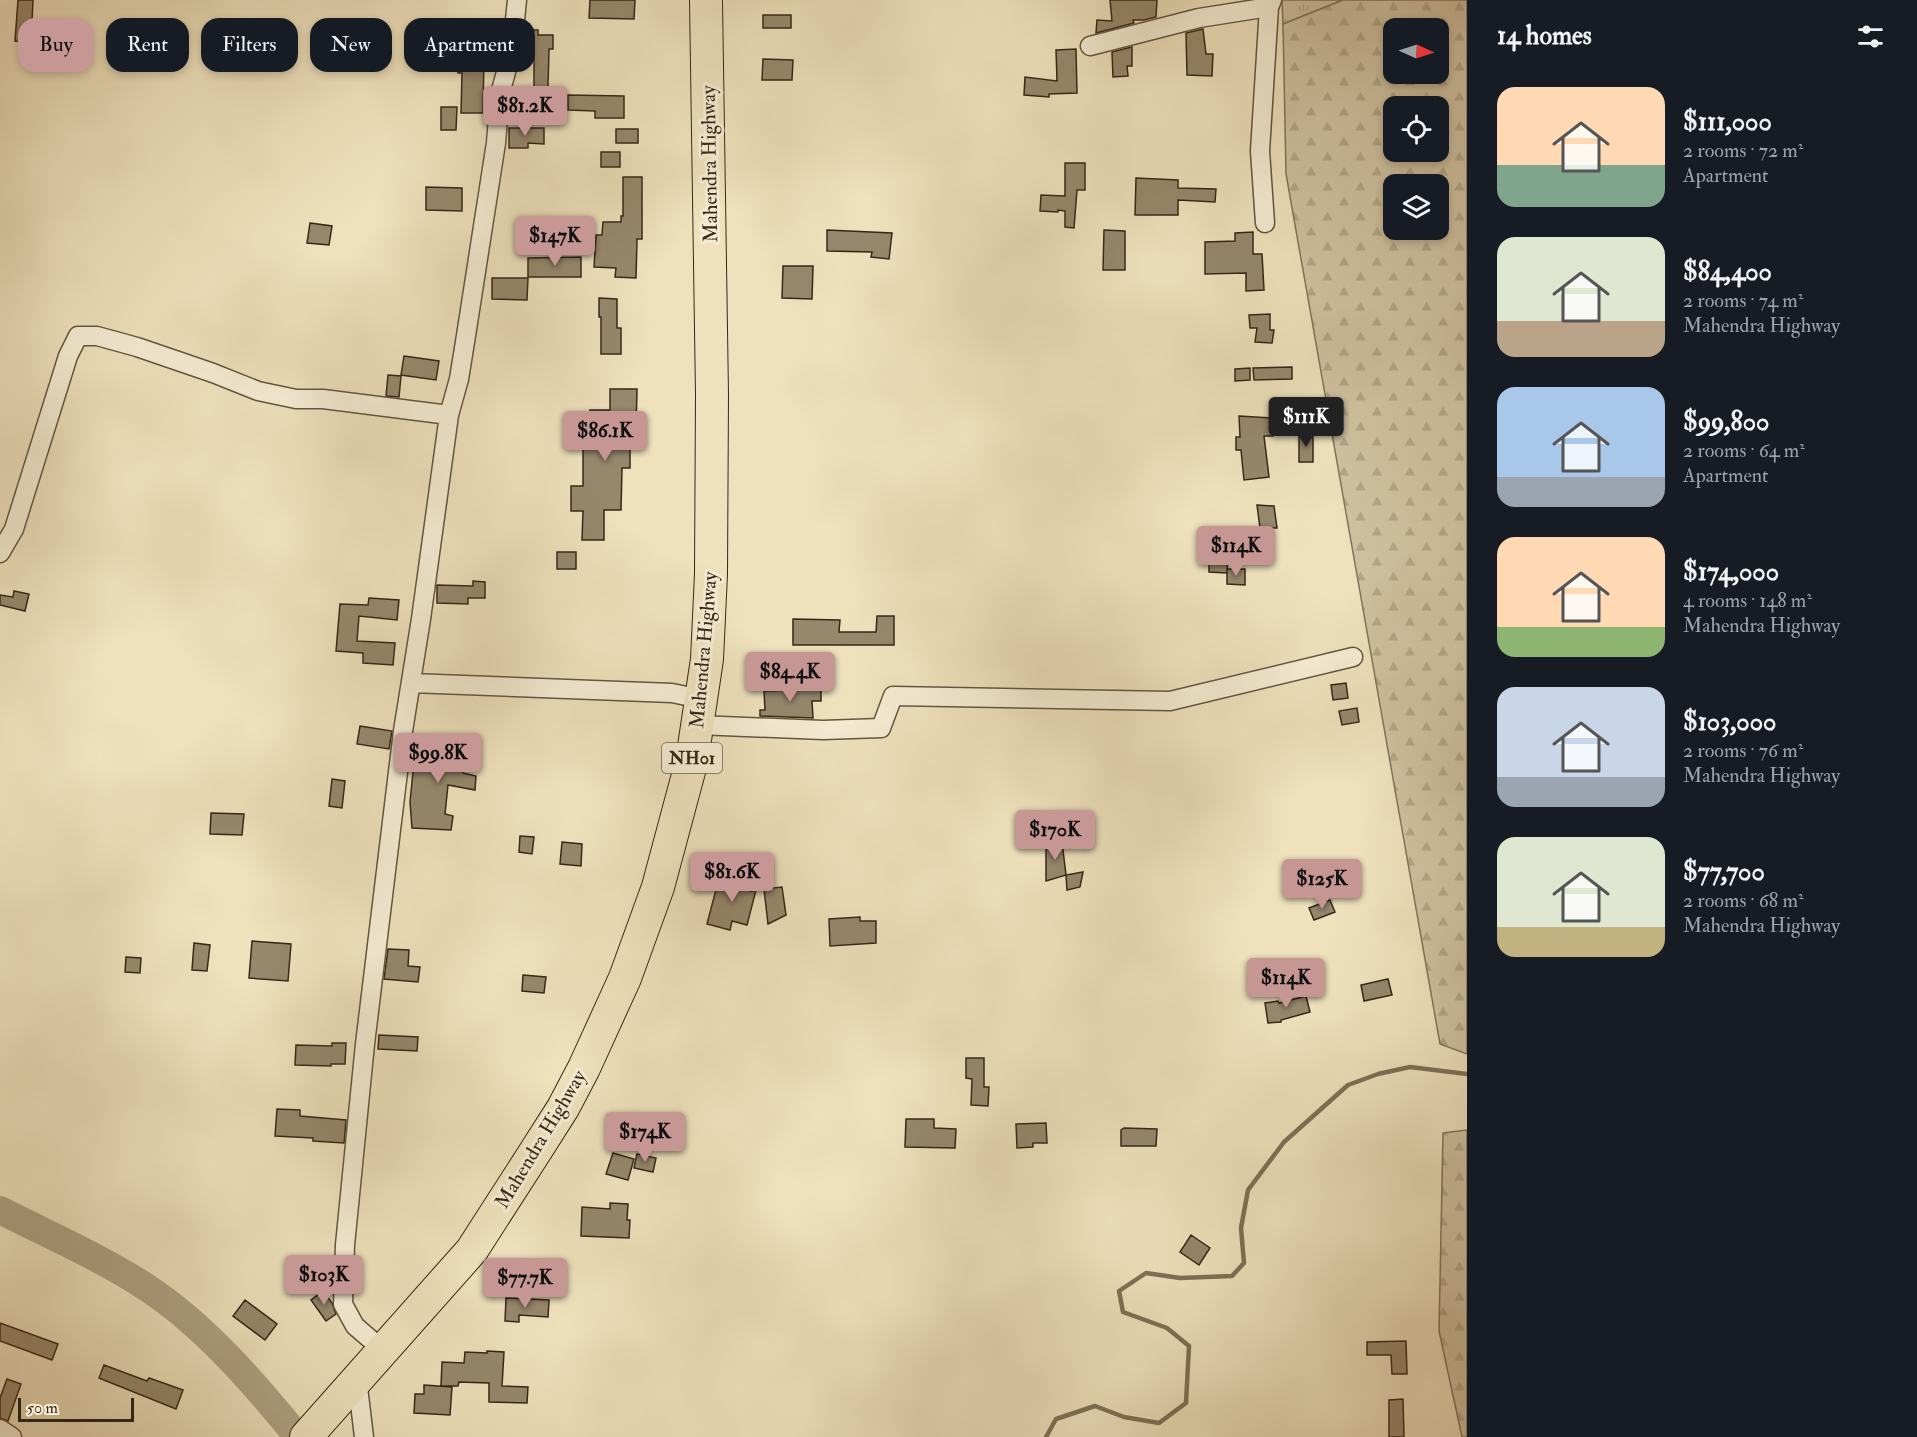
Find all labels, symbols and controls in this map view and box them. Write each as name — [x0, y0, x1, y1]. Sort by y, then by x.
chip: Buy — [18, 18, 94, 72]
chip: Rent — [106, 18, 189, 72]
chip: Filters — [201, 18, 298, 72]
chip: New — [310, 18, 392, 72]
chip: Apartment — [404, 18, 535, 72]
north arrow — [1383, 18, 1449, 84]
map controls — [1383, 18, 1449, 240]
text: 14 homes — [1497, 20, 1592, 52]
icon: filters — [1854, 20, 1887, 53]
street label: Mahendra Highway — [696, 84, 723, 243]
pin: $81.2K — [476, 86, 574, 137]
text: $81.2K — [497, 93, 553, 118]
button: locate — [1383, 96, 1449, 162]
text: $111,000 — [1683, 106, 1772, 138]
icon: home — [1545, 111, 1617, 183]
text: 2 rooms · 72 m² — [1683, 138, 1803, 163]
text: Apartment — [1683, 163, 1768, 188]
button: layers — [1383, 174, 1449, 240]
pin: $147K — [513, 216, 597, 267]
text: $147K — [529, 223, 581, 248]
text: $84,400 — [1683, 256, 1772, 288]
icon: home — [1545, 261, 1617, 333]
text: 2 rooms · 74 m² — [1683, 288, 1804, 313]
text: Mahendra Highway — [1683, 313, 1840, 338]
pin: $111K — [1264, 397, 1348, 448]
text: $111K — [1283, 404, 1329, 429]
text: $99,800 — [1683, 406, 1769, 438]
pin: $86.1K — [556, 411, 654, 462]
icon: home — [1545, 411, 1617, 483]
text: $86.1K — [577, 418, 633, 443]
text: 2 rooms · 64 m² — [1683, 438, 1805, 463]
text: Apartment — [1683, 463, 1768, 488]
pin: $114K — [1194, 526, 1278, 577]
text: $114K — [1211, 533, 1261, 558]
text: $174,000 — [1683, 556, 1779, 588]
icon: home — [1545, 561, 1617, 633]
street label: Mahendra Highway — [684, 569, 723, 729]
text: 4 rooms · 148 m² — [1683, 588, 1812, 613]
text: Mahendra Highway — [1683, 613, 1840, 638]
pin: $84.4K — [741, 652, 839, 703]
text: $84.4K — [760, 659, 820, 684]
text: $103,000 — [1683, 706, 1776, 738]
icon: home — [1545, 711, 1617, 783]
pin: $99.8K — [389, 733, 487, 784]
text: 2 rooms · 76 m² — [1683, 738, 1803, 763]
text: $99.8K — [408, 740, 468, 765]
road number: NH01 — [662, 743, 722, 773]
text: Mahendra Highway — [1683, 763, 1840, 788]
pin: $170K — [1013, 810, 1097, 861]
text: $170K — [1029, 817, 1081, 842]
pin: $81.6K — [683, 852, 781, 903]
text: $77,700 — [1683, 856, 1765, 888]
text: $81.6K — [704, 859, 760, 884]
pin: $125K — [1280, 859, 1364, 910]
icon: home — [1545, 861, 1617, 933]
text: $125K — [1296, 866, 1348, 891]
text: 2 rooms · 68 m² — [1683, 888, 1804, 913]
text: Mahendra Highway — [1683, 913, 1840, 938]
pin: $114K — [1244, 958, 1328, 1009]
text: $114K — [1261, 965, 1311, 990]
street label: Mahendra Highway — [489, 1064, 592, 1213]
pin: $174K — [603, 1112, 687, 1163]
text: $174K — [619, 1119, 671, 1144]
pin: $103K — [282, 1255, 366, 1306]
pin: $77.7K — [476, 1258, 574, 1309]
text: $103K — [299, 1262, 349, 1287]
text: $77.7K — [497, 1265, 553, 1290]
scale bar — [18, 1395, 134, 1422]
text: 50 m — [27, 1398, 58, 1418]

